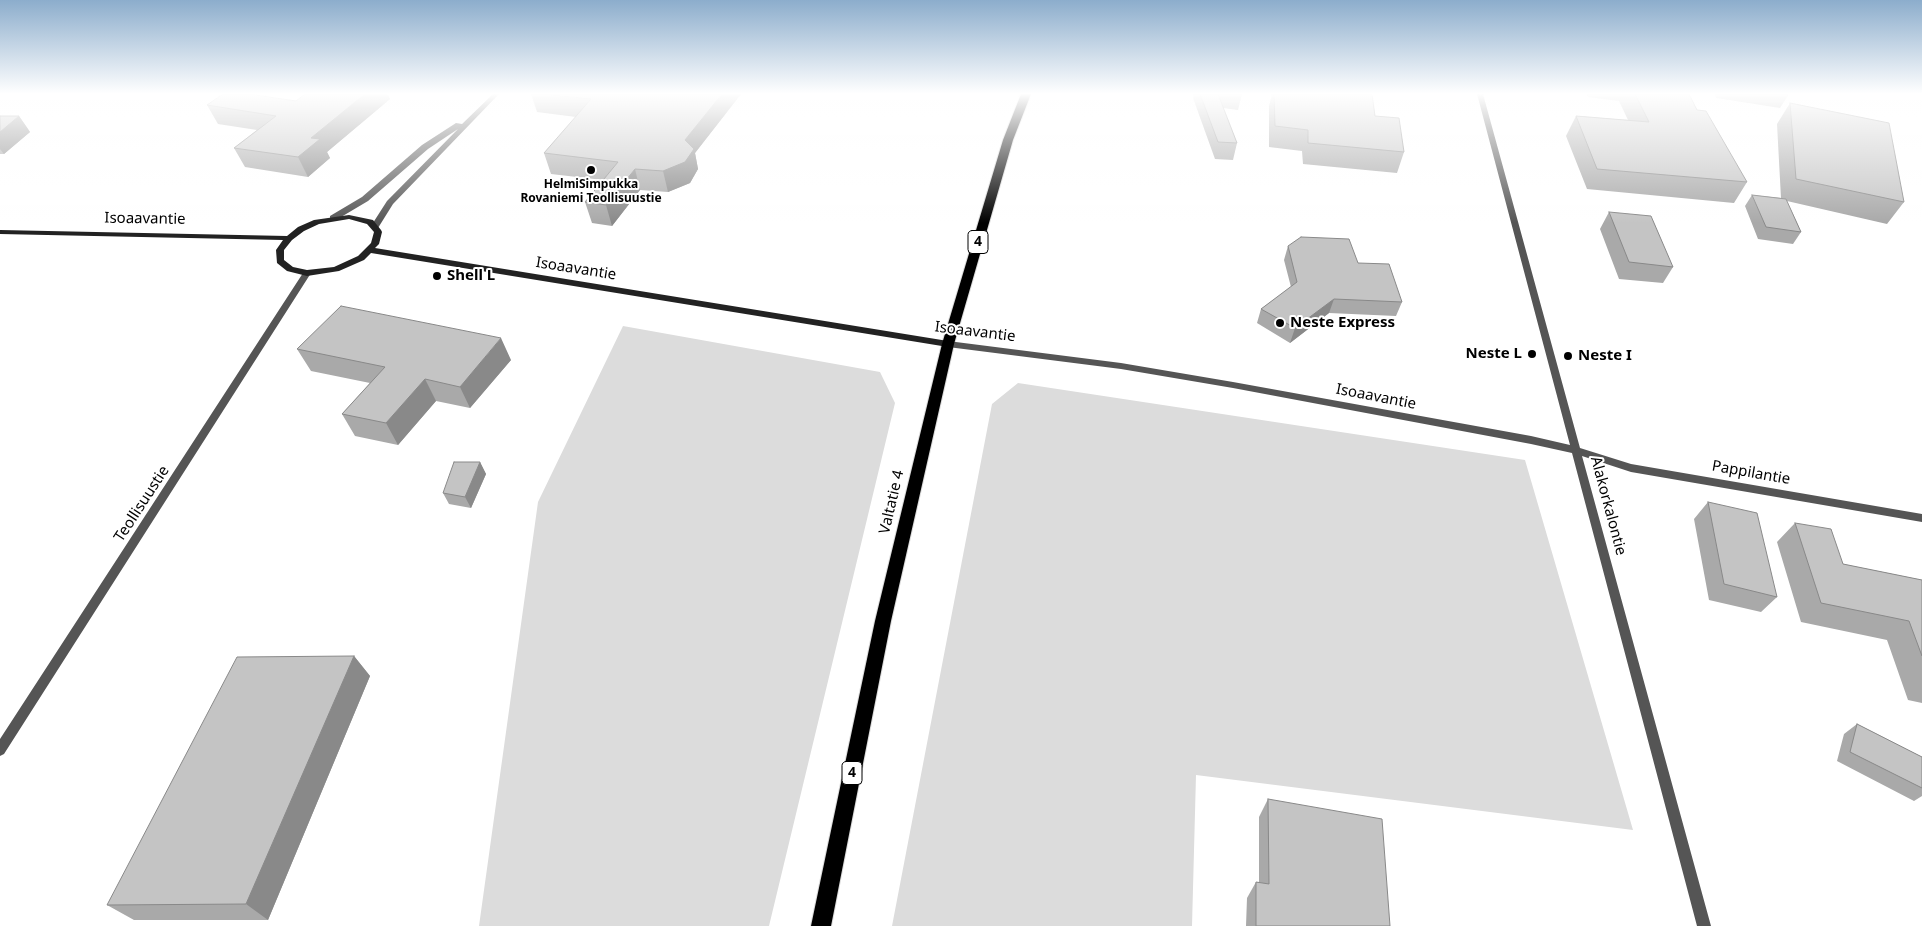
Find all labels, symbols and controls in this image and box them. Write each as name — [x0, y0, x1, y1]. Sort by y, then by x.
marker: HelmiSimpukka Rovaniemi Teollisuustie — [585, 164, 597, 176]
place label: HelmiSimpukka Rovaniemi Teollisuustie — [520, 178, 662, 206]
street label: Isoaavantie — [104, 209, 186, 229]
road number: 4 — [968, 230, 988, 253]
street label: Isoaavantie — [534, 254, 618, 284]
place label: Shell L — [447, 267, 495, 285]
marker: Shell L — [431, 270, 443, 282]
place label: Neste Express — [1290, 314, 1395, 332]
marker: Neste Express — [1274, 317, 1286, 329]
street label: Isoaavantie — [934, 318, 1016, 346]
place label: Neste L — [1466, 345, 1522, 363]
place label: Neste I — [1578, 347, 1632, 365]
marker: Neste L — [1526, 348, 1538, 360]
marker: Neste I — [1562, 350, 1574, 362]
street label: Isoaavantie — [1334, 380, 1418, 414]
street label: Alakorkalontie — [1586, 455, 1630, 557]
street label: Pappilantie — [1710, 457, 1792, 489]
street label: Teollisuustie — [111, 463, 173, 545]
street label: Valtatie 4 — [876, 468, 908, 536]
road number: 4 — [842, 761, 862, 784]

